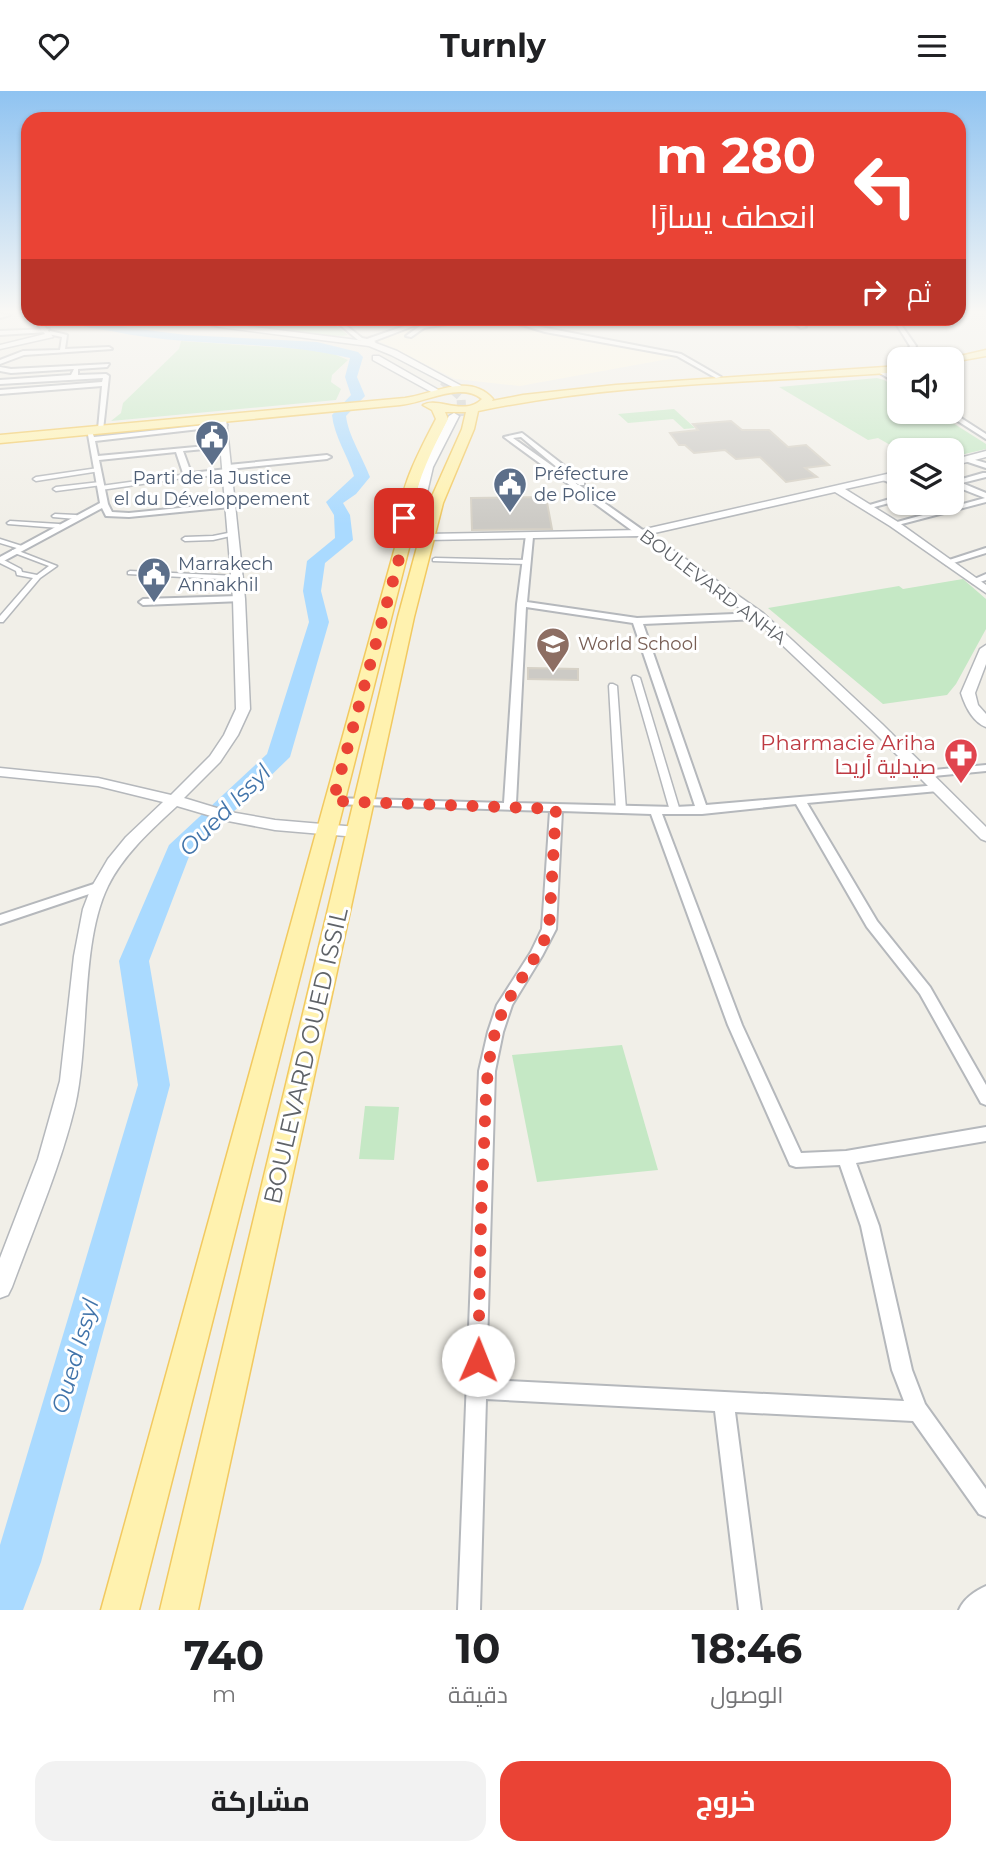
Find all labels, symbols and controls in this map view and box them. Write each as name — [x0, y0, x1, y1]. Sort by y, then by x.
text: Turnly — [440, 26, 546, 65]
icon: heart — [35, 27, 73, 65]
icon: menu — [913, 27, 951, 65]
text: 280 m — [656, 126, 816, 185]
icon: left — [840, 140, 931, 231]
text: انعطف يسارًا — [650, 197, 816, 236]
icon: right — [855, 273, 893, 311]
text: ثم — [907, 277, 931, 309]
map controls — [887, 347, 964, 515]
button: sound — [887, 347, 964, 424]
public building icon: Parti de la Justice el du Développement — [193, 418, 231, 467]
button: layers — [887, 438, 964, 515]
place label: Préfecture de Police — [534, 463, 629, 506]
public building icon: Préfecture de Police — [491, 465, 529, 514]
place label: Parti de la Justice el du Développement — [114, 467, 310, 510]
pin — [374, 488, 434, 548]
icon: arrive — [385, 499, 423, 537]
street label: BOULEVARD ANHA — [635, 525, 791, 649]
place label: Marrakech Annakhil — [178, 553, 273, 596]
public building icon: Marrakech Annakhil — [135, 555, 173, 604]
school or university icon: World School — [534, 625, 572, 674]
place label: World School — [578, 633, 698, 655]
place label: Pharmacie Ariha صيدلية أريحا — [760, 730, 936, 779]
pharmacy icon: Pharmacie Ariha صيدلية أريحا — [942, 736, 980, 785]
water label: Oued Issyl — [173, 758, 277, 862]
street label: BOULEVARD OUED ISSIL — [257, 905, 354, 1207]
water label: Oued Issyl — [45, 1294, 105, 1417]
position arrow — [441, 1323, 515, 1397]
text: 10 — [455, 1622, 500, 1674]
text: 18:46 — [691, 1622, 802, 1674]
text: 740 — [184, 1629, 264, 1681]
text: m — [212, 1680, 236, 1708]
text: دقيقة — [448, 1681, 508, 1709]
text: الوصول — [710, 1681, 784, 1709]
button: مشاركة — [35, 1761, 486, 1841]
button: خروج — [500, 1761, 951, 1841]

